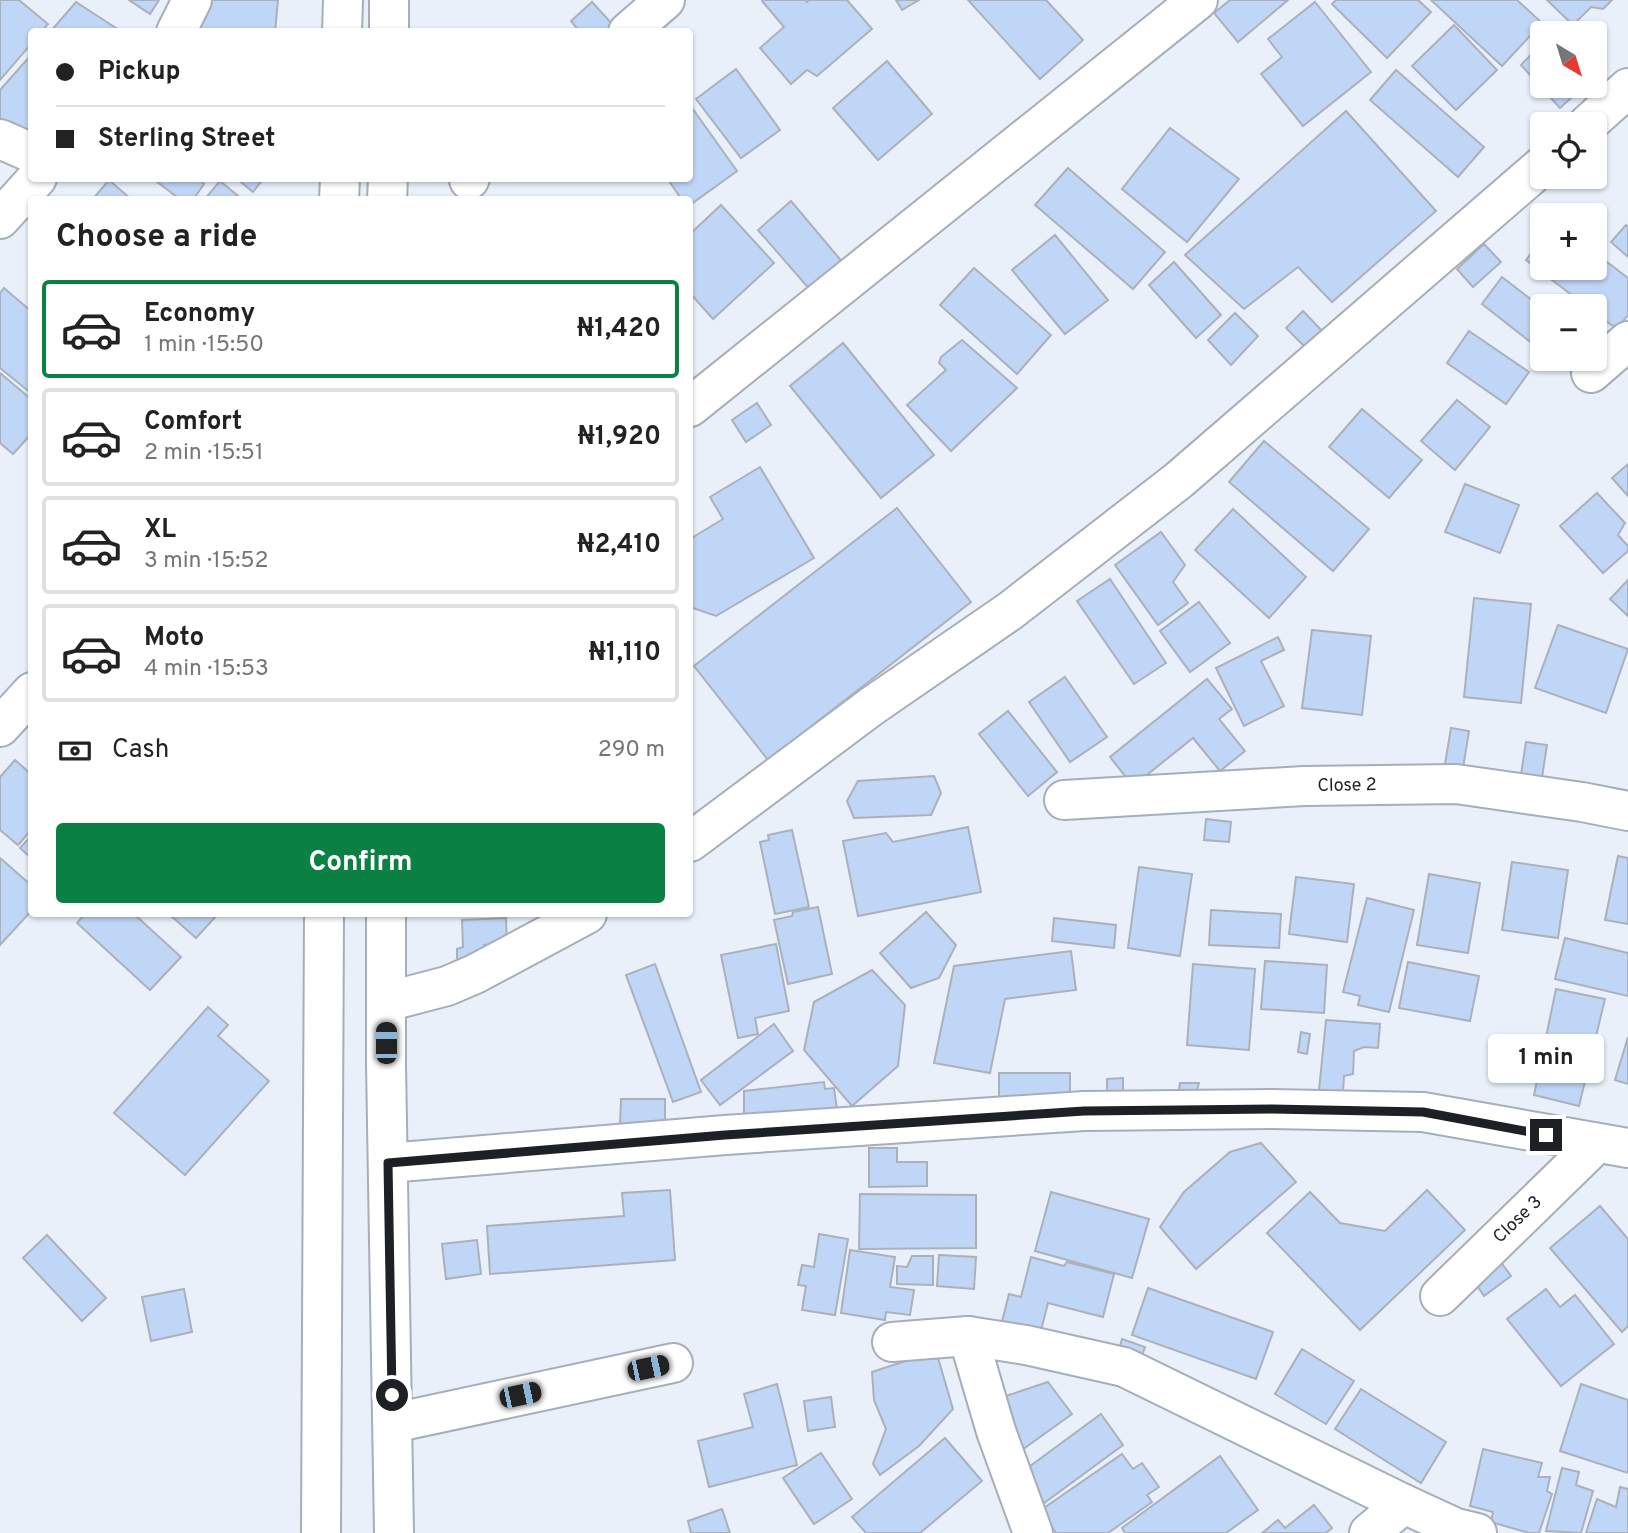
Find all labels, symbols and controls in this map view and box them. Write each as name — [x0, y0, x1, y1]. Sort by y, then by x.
north arrow — [1530, 21, 1606, 98]
map controls — [1530, 21, 1607, 371]
text: Pickup — [98, 56, 181, 89]
button: locate — [1530, 112, 1607, 189]
text: Sterling Street — [98, 123, 276, 156]
button: + — [1530, 203, 1607, 280]
text: Choose a ride — [56, 218, 257, 258]
button: − — [1530, 294, 1607, 371]
icon: car — [60, 298, 123, 361]
text: Economy — [144, 298, 255, 331]
text: ₦1,420 — [577, 313, 661, 346]
text: 1 min · 15:50 — [144, 331, 264, 360]
icon: car — [60, 406, 123, 469]
text: Comfort — [144, 406, 242, 439]
text: ₦1,920 — [578, 421, 661, 454]
text: 2 min · 15:51 — [144, 439, 263, 468]
icon: car — [60, 514, 123, 577]
text: XL — [144, 514, 176, 547]
text: ₦2,410 — [577, 529, 661, 562]
text: 3 min · 15:52 — [144, 547, 269, 576]
icon: car — [60, 622, 123, 685]
text: Moto — [144, 622, 204, 655]
text: ₦1,110 — [589, 637, 661, 670]
text: 4 min · 15:53 — [144, 655, 269, 684]
icon: cash — [56, 732, 94, 770]
text: Cash — [112, 734, 169, 767]
text: 290 m — [598, 736, 665, 765]
street label: Close 2 — [1317, 774, 1377, 798]
button: Confirm — [56, 823, 665, 903]
car — [376, 1022, 397, 1064]
callout: 1 min — [1488, 1034, 1604, 1082]
text: 1 min — [1518, 1044, 1574, 1073]
route end — [1530, 1119, 1562, 1151]
street label: Close 3 — [1489, 1191, 1547, 1249]
car — [626, 1353, 671, 1383]
route start — [376, 1379, 408, 1411]
car — [498, 1380, 543, 1410]

